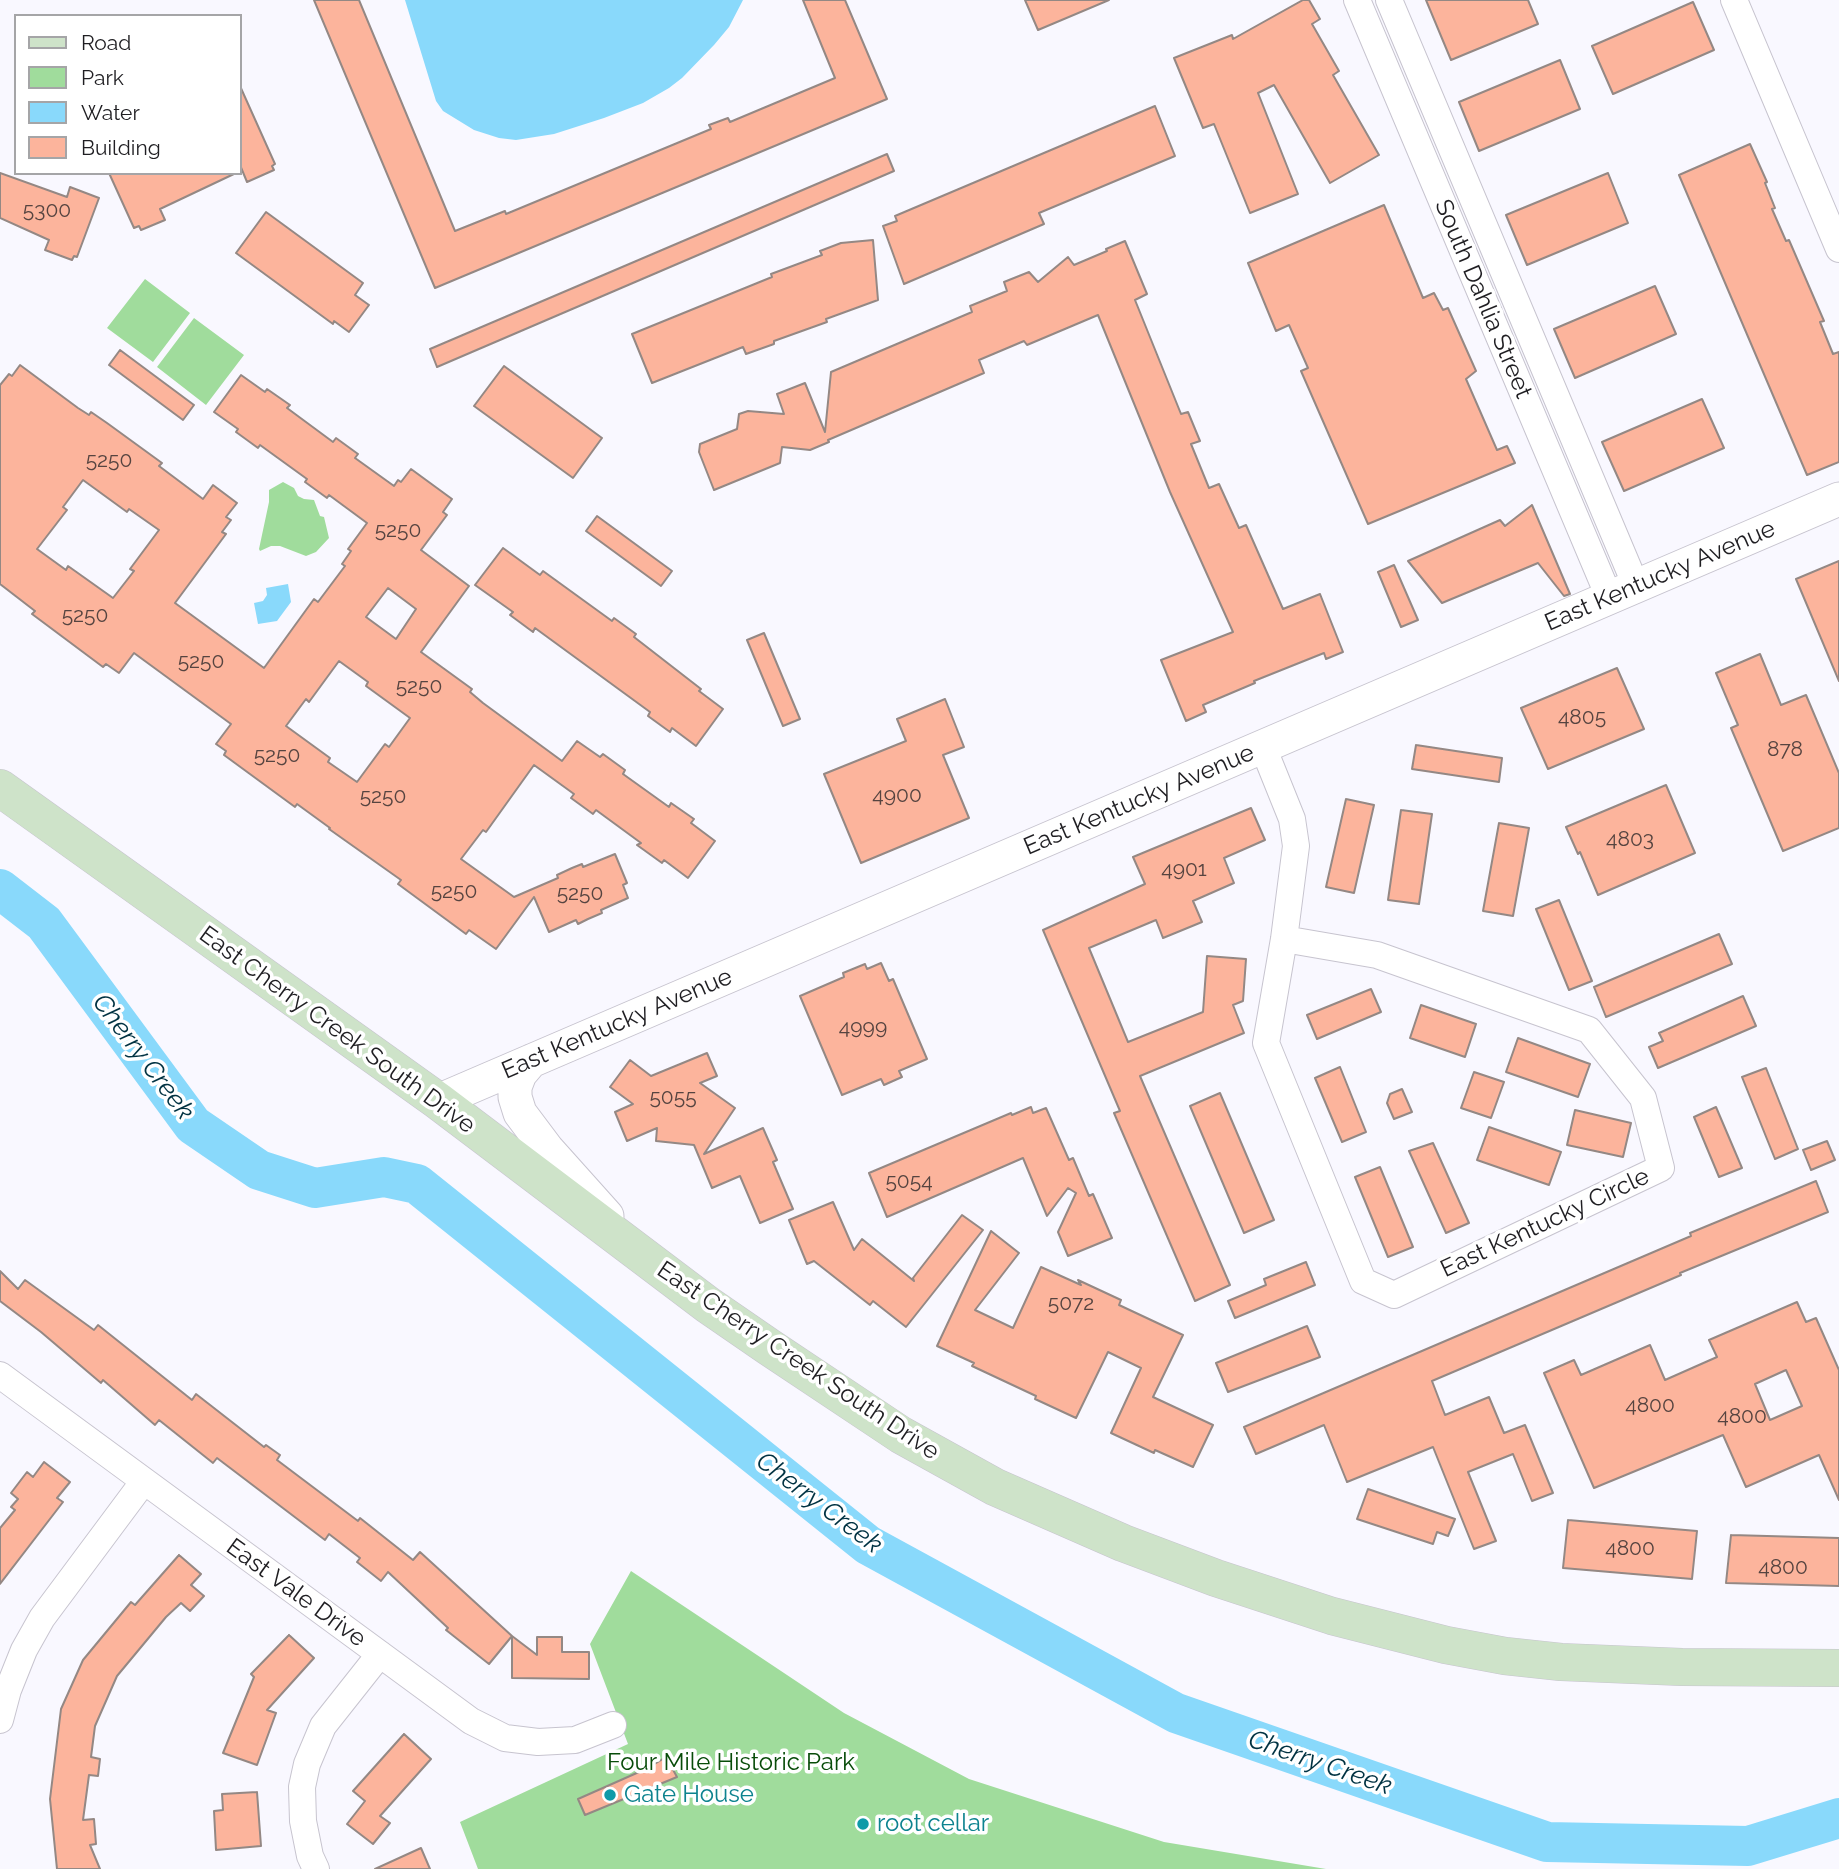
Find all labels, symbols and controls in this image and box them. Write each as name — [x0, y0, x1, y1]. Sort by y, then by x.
legend — [14, 14, 242, 175]
text: Road — [81, 30, 131, 55]
text: Park — [81, 65, 124, 90]
text: Water — [81, 100, 140, 125]
text: Building — [81, 135, 161, 160]
street label: South Dahlia Street — [1428, 195, 1538, 403]
house number: 5300 — [23, 198, 71, 224]
house number: 5250 — [86, 448, 132, 474]
street label: East Kentucky Avenue — [1540, 514, 1780, 638]
house number: 5250 — [375, 518, 421, 544]
house number: 5250 — [62, 603, 108, 629]
house number: 5250 — [178, 649, 224, 675]
house number: 5250 — [396, 674, 442, 700]
house number: 4805 — [1558, 705, 1606, 731]
house number: 878 — [1767, 737, 1803, 763]
street label: East Kentucky Avenue — [1019, 738, 1259, 862]
house number: 5250 — [254, 743, 300, 769]
house number: 4900 — [872, 783, 922, 809]
house number: 5250 — [360, 784, 406, 810]
house number: 4803 — [1606, 827, 1654, 853]
house number: 4901 — [1161, 857, 1207, 883]
house number: 5250 — [431, 879, 477, 905]
house number: 5250 — [557, 881, 603, 907]
street label: East Cherry Creek South Drive — [193, 920, 481, 1140]
street label: East Kentucky Avenue — [497, 962, 737, 1086]
water label: Cherry Creek — [85, 988, 201, 1126]
house number: 4999 — [839, 1015, 887, 1041]
house number: 5055 — [649, 1085, 697, 1111]
street label: East Kentucky Circle — [1436, 1162, 1654, 1284]
house number: 5054 — [885, 1169, 933, 1195]
street label: East Cherry Creek South Drive — [652, 1256, 944, 1466]
house number: 5072 — [1048, 1291, 1094, 1317]
house number: 4800 — [1625, 1393, 1675, 1419]
house number: 4800 — [1717, 1404, 1767, 1430]
water label: Cherry Creek — [750, 1445, 888, 1561]
street label: East Vale Drive — [221, 1533, 371, 1653]
house number: 4800 — [1605, 1536, 1655, 1562]
house number: 4800 — [1758, 1555, 1808, 1581]
water label: Cherry Creek — [1244, 1724, 1396, 1802]
park label: Four Mile Historic Park — [607, 1749, 855, 1777]
place label: Gate House — [624, 1781, 754, 1809]
marker: Gate House — [602, 1787, 618, 1803]
place label: root cellar — [877, 1810, 989, 1838]
marker: root cellar — [855, 1816, 871, 1832]

